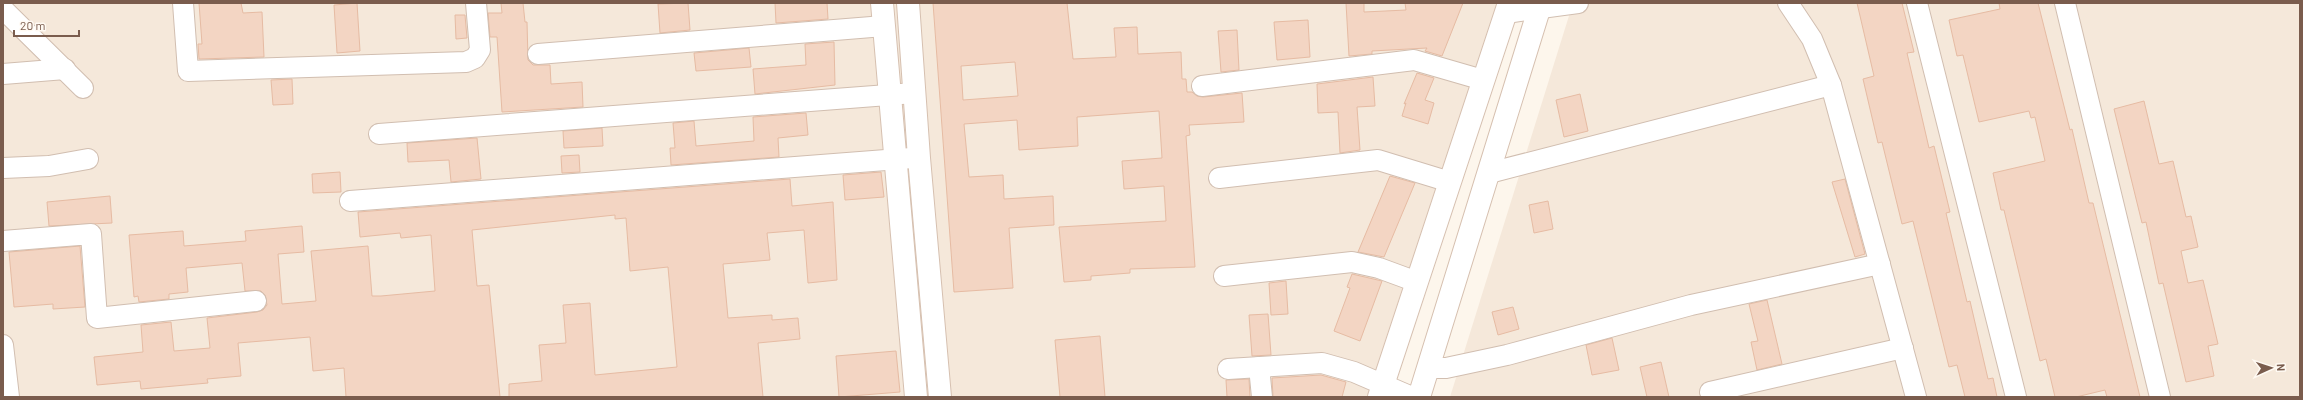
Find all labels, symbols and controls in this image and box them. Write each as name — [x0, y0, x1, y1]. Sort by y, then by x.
scale bar — [14, 12, 79, 38]
text: 20 m — [20, 18, 46, 32]
north arrow — [2251, 348, 2291, 388]
text: N — [2275, 363, 2288, 371]

